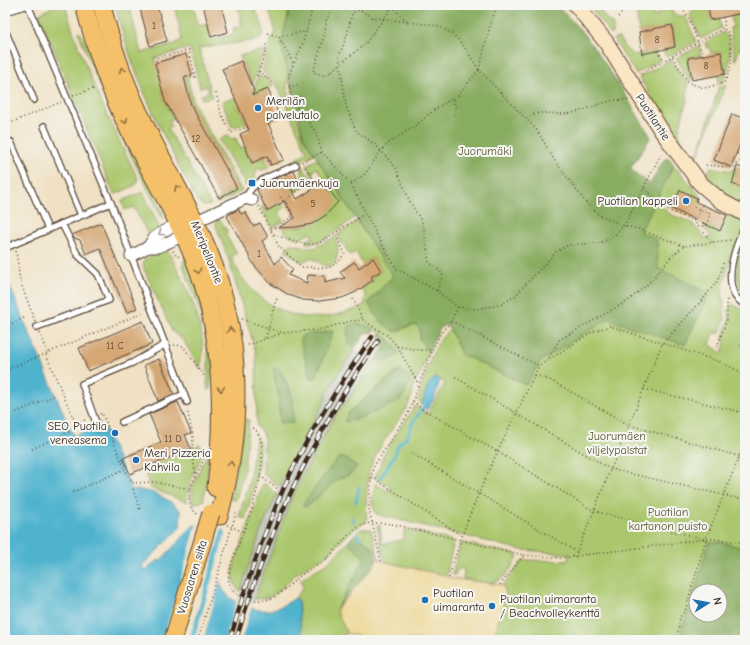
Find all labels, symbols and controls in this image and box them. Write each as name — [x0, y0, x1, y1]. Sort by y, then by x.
house number: 1 — [152, 20, 156, 32]
house number: 8 — [654, 34, 660, 46]
house number: 8 — [703, 60, 709, 72]
one-way arrow — [118, 67, 126, 74]
street label: Puotilantie — [633, 91, 673, 143]
place label: Merilän palvelutalo — [266, 94, 319, 122]
marker: Merilän palvelutalo — [253, 103, 263, 113]
one-way arrow — [120, 117, 128, 124]
house number: 12 — [191, 133, 201, 145]
park label: Juorumäki — [458, 144, 512, 158]
place label: Juorumäenkuja — [260, 176, 339, 190]
marker: Juorumäenkuja — [247, 178, 257, 188]
one-way arrow — [175, 184, 182, 192]
place label: Puotilan kappeli — [597, 194, 678, 208]
marker: Puotilan kappeli — [681, 196, 691, 206]
house number: 5 — [310, 198, 316, 210]
street label: Meripellontie — [188, 219, 226, 285]
one-way arrow — [158, 229, 165, 236]
house number: 1 — [257, 248, 261, 260]
one-way arrow — [193, 267, 202, 274]
one-way arrow — [226, 327, 235, 333]
house number: 11 C — [106, 340, 124, 352]
one-way arrow — [216, 386, 225, 392]
place label: SEO Puotila veneasema — [47, 419, 107, 447]
marker: SEO Puotila veneasema — [110, 428, 120, 438]
park label: Juorumäen viljelypalstat — [586, 429, 648, 457]
house number: 11 D — [164, 433, 182, 445]
place label: Meri Pizzeria Kahvila — [144, 446, 211, 474]
marker: Meri Pizzeria Kahvila — [131, 455, 141, 465]
one-way arrow — [226, 461, 235, 467]
park label: Puotilan kartanon puisto — [628, 505, 708, 533]
street label: Vuosaaren silta — [174, 538, 210, 616]
north arrow — [688, 583, 728, 623]
place label: Puotilan uimaranta — [433, 586, 485, 614]
place label: Puotilan uimaranta / Beachvolleykenttä — [500, 592, 600, 620]
marker: Puotilan uimaranta — [420, 595, 430, 605]
text: N — [710, 596, 724, 606]
marker: Puotilan uimaranta / Beachvolleykenttä — [487, 601, 497, 611]

